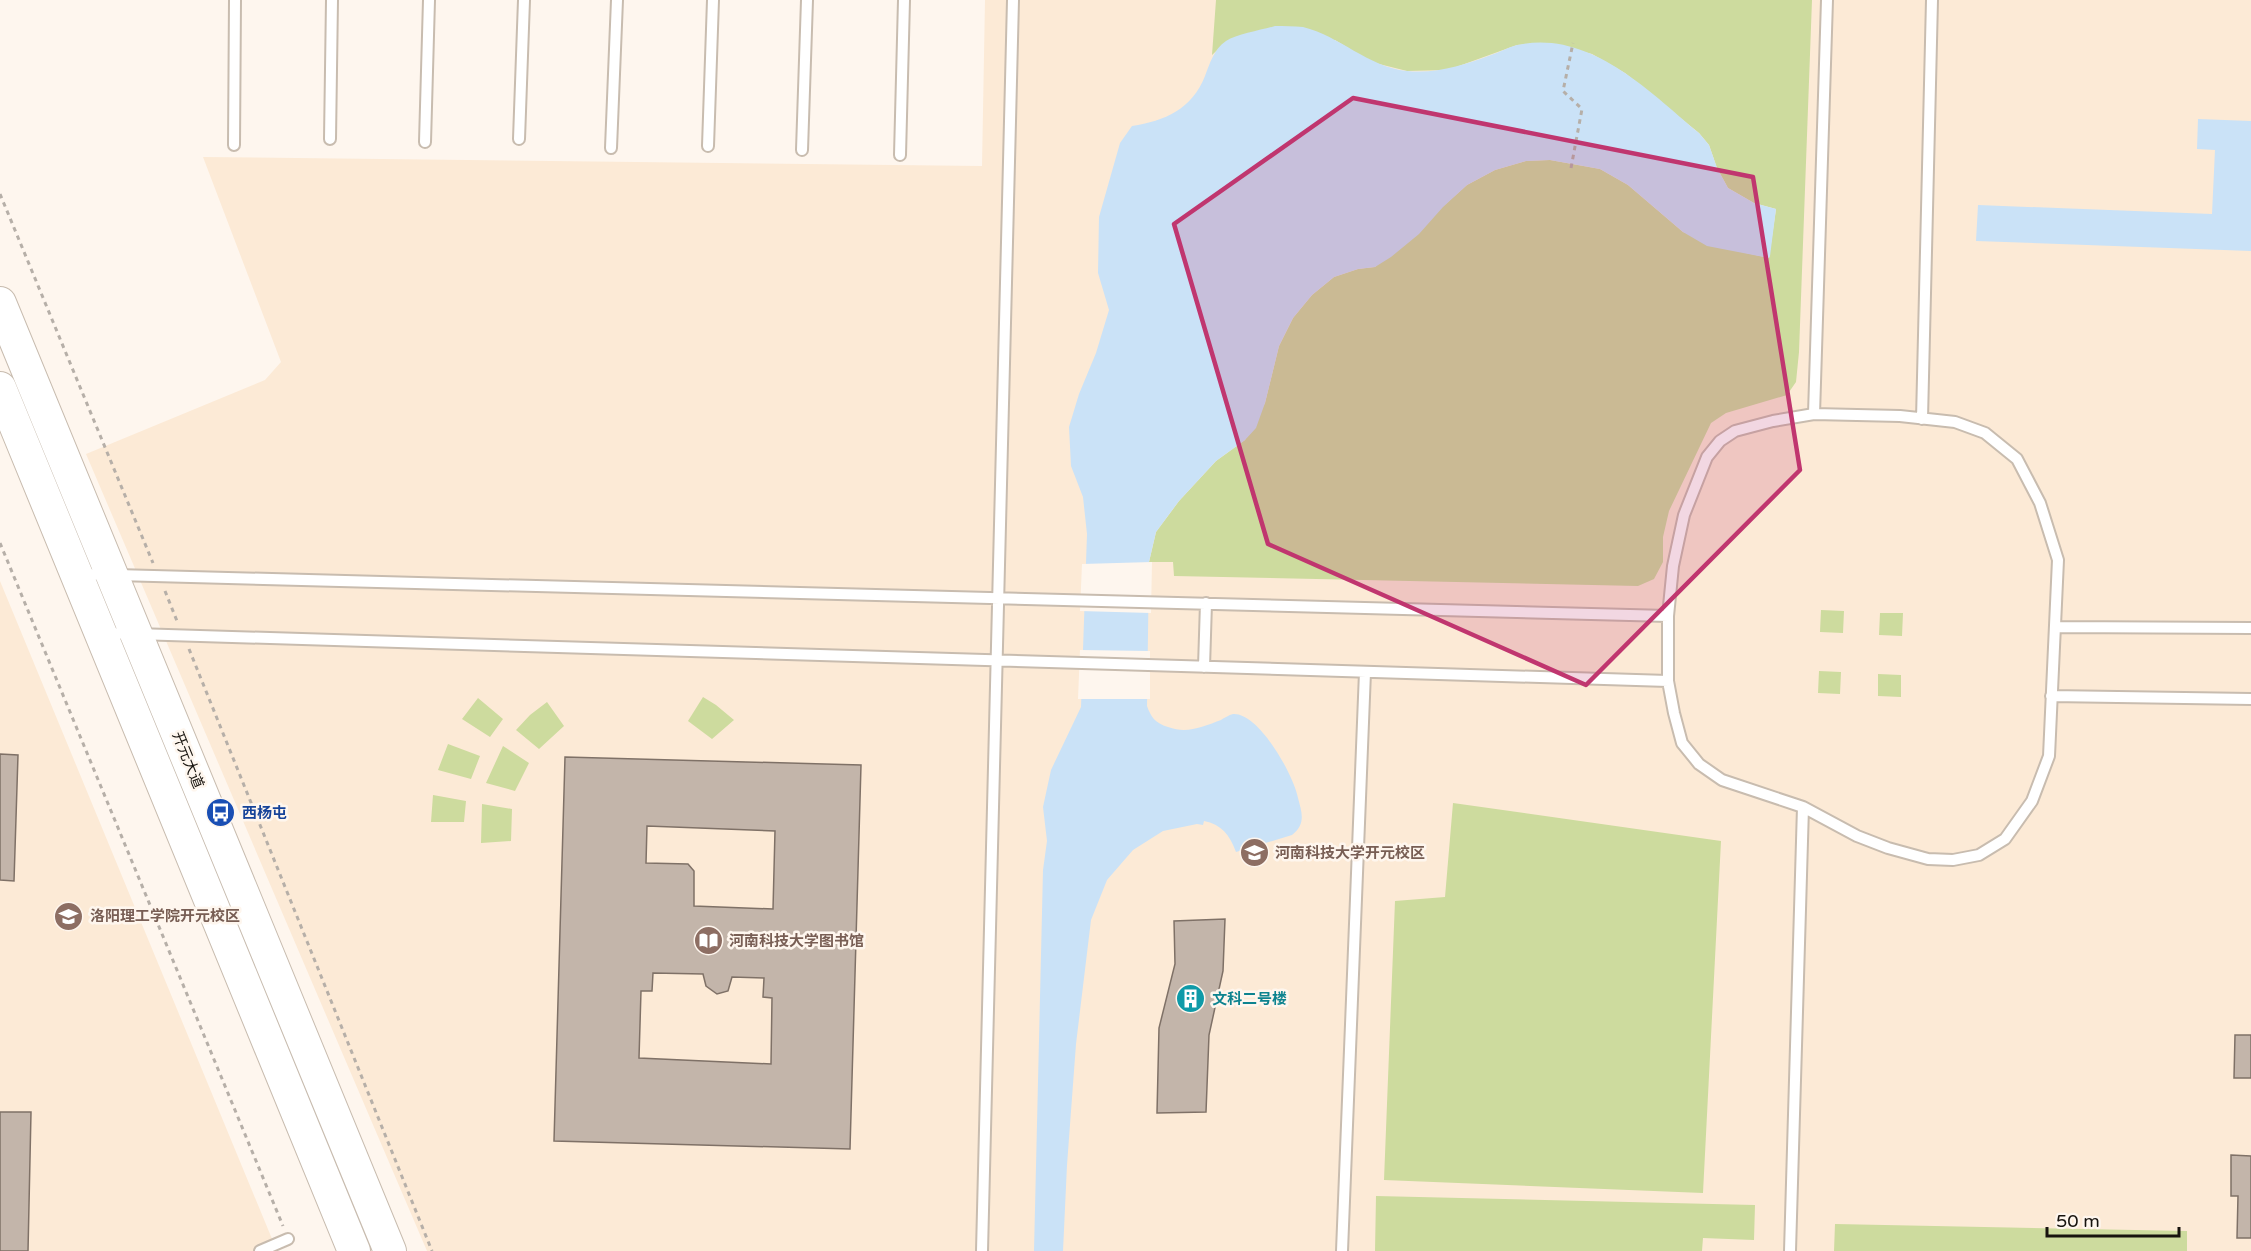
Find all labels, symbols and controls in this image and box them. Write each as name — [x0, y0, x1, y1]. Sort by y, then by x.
street label: 开元大道 — [168, 729, 208, 791]
bus stop icon: 西杨屯 — [205, 797, 237, 829]
place label: 西杨屯 — [242, 804, 287, 822]
school or university icon: 河南科技大学开元校区 — [1238, 837, 1270, 869]
place label: 河南科技大学开元校区 — [1275, 844, 1425, 862]
school or university icon: 洛阳理工学院开元校区 — [53, 900, 85, 932]
place label: 洛阳理工学院开元校区 — [90, 907, 240, 925]
library icon: 河南科技大学图书馆 — [692, 925, 724, 957]
place label: 河南科技大学图书馆 — [729, 932, 864, 950]
building icon: 文科二号楼 — [1175, 983, 1207, 1015]
place label: 文科二号楼 — [1212, 990, 1287, 1008]
scale bar — [2047, 1200, 2179, 1238]
text: 50 m — [2056, 1210, 2100, 1232]

